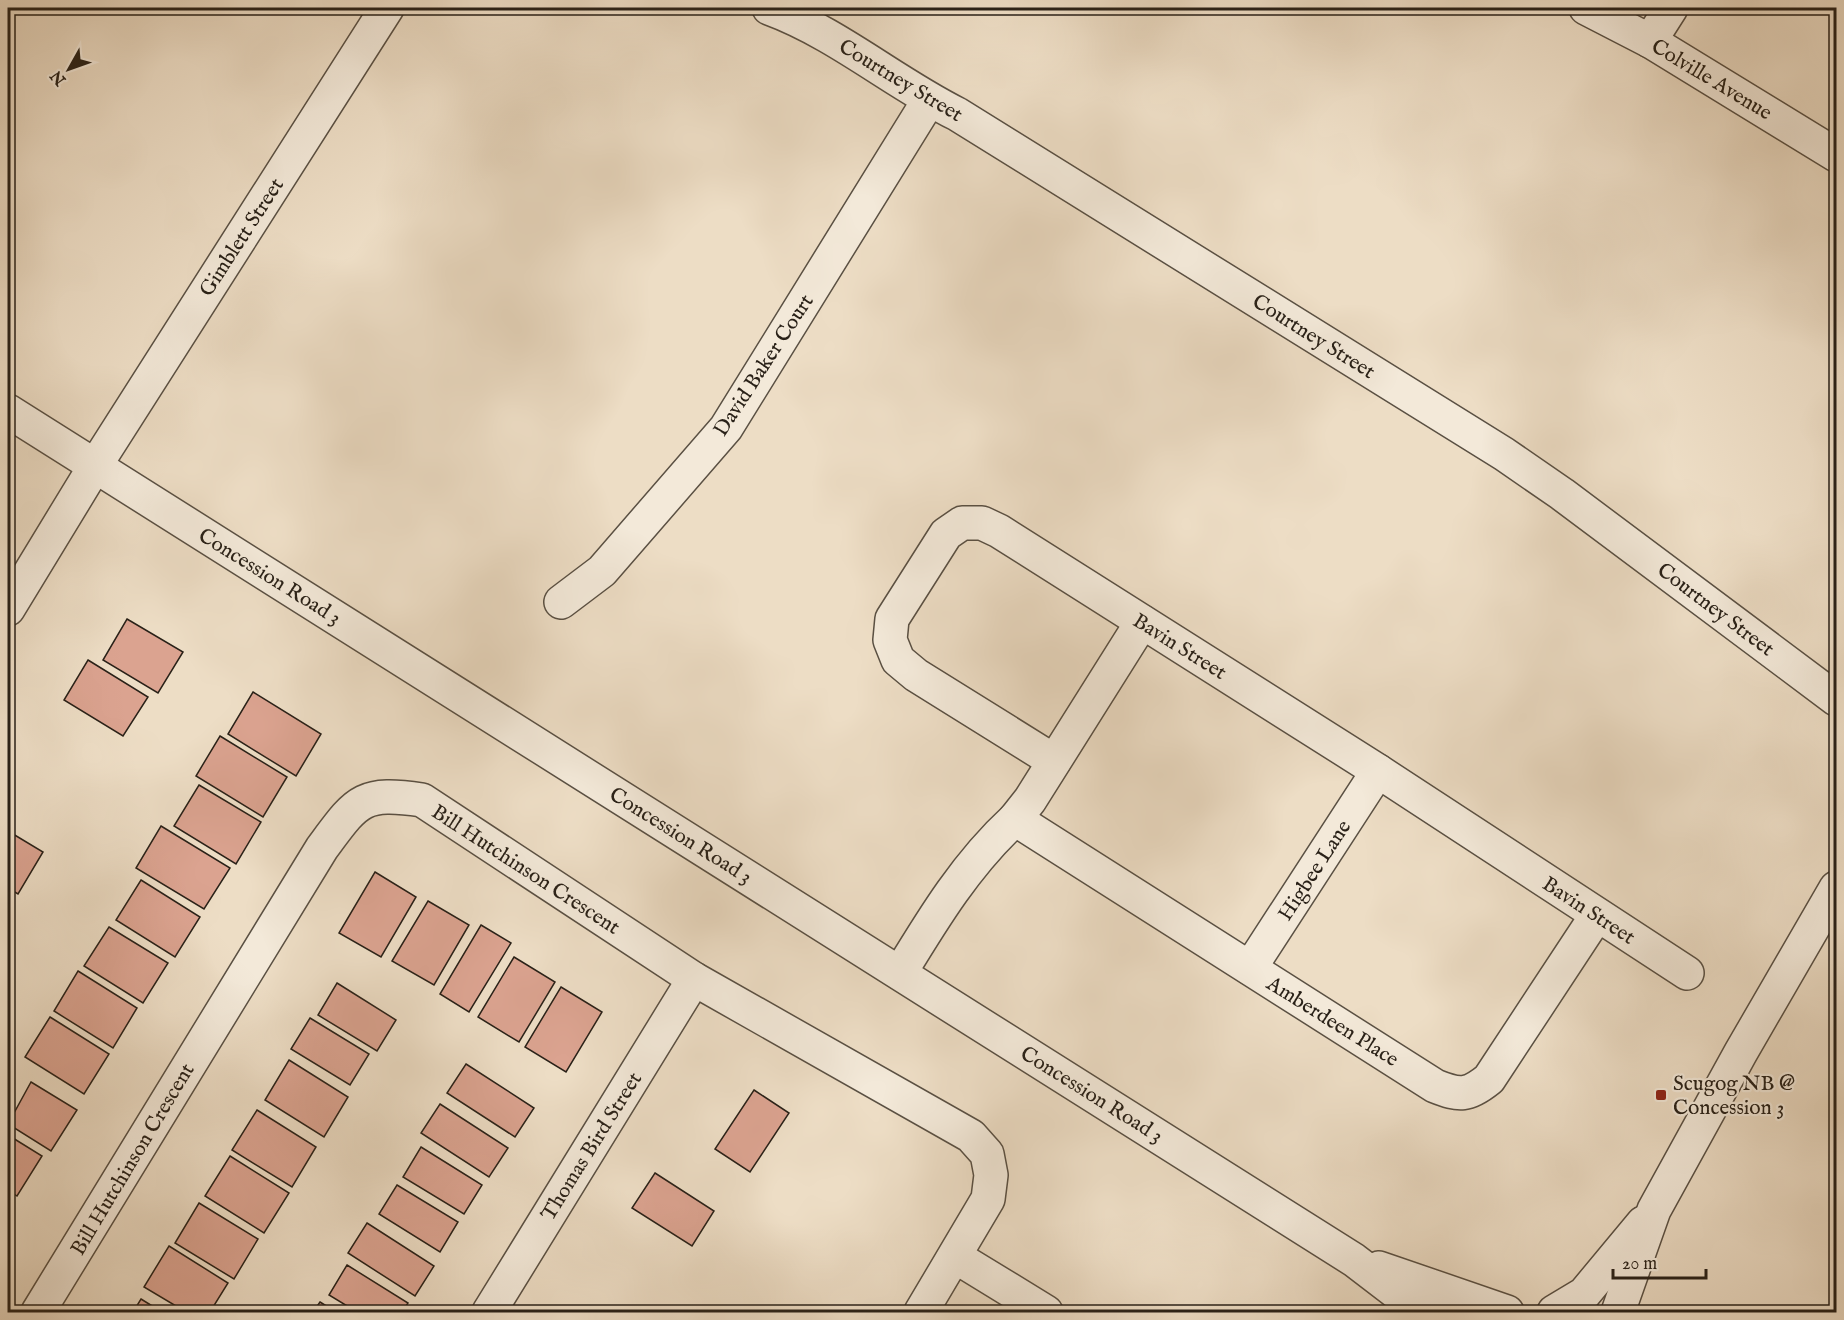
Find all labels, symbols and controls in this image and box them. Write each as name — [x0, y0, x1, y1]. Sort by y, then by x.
street label: Courtney Street — [833, 34, 967, 129]
street label: Colville Avenue — [1646, 34, 1777, 127]
north arrow — [39, 39, 99, 99]
text: N — [47, 66, 72, 90]
street label: Gimblett Street — [194, 173, 291, 302]
street label: Courtney Street — [1247, 289, 1380, 386]
street label: David Baker Court — [708, 290, 820, 442]
street label: Concession Road 3 — [193, 523, 346, 632]
street label: Courtney Street — [1651, 557, 1779, 663]
street label: Bavin Street — [1127, 608, 1231, 687]
street label: Concession Road 3 — [604, 782, 757, 891]
street label: Bill Hutchinson Crescent — [426, 799, 625, 941]
street label: Higbee Lane — [1273, 815, 1358, 926]
street label: Bavin Street — [1537, 871, 1640, 951]
street label: Amberdeen Place — [1260, 970, 1404, 1074]
street label: Concession Road 3 — [1015, 1041, 1168, 1150]
street label: Bill Hutchinson Crescent — [65, 1059, 201, 1261]
street label: Thomas Bird Street — [536, 1067, 649, 1226]
place label: Scugog NB @ Concession 3 — [1673, 1071, 1795, 1122]
marker: Scugog NB @ Concession 3 — [1654, 1088, 1668, 1102]
scale bar — [1613, 1242, 1706, 1280]
text: 20 m — [1622, 1253, 1657, 1276]

